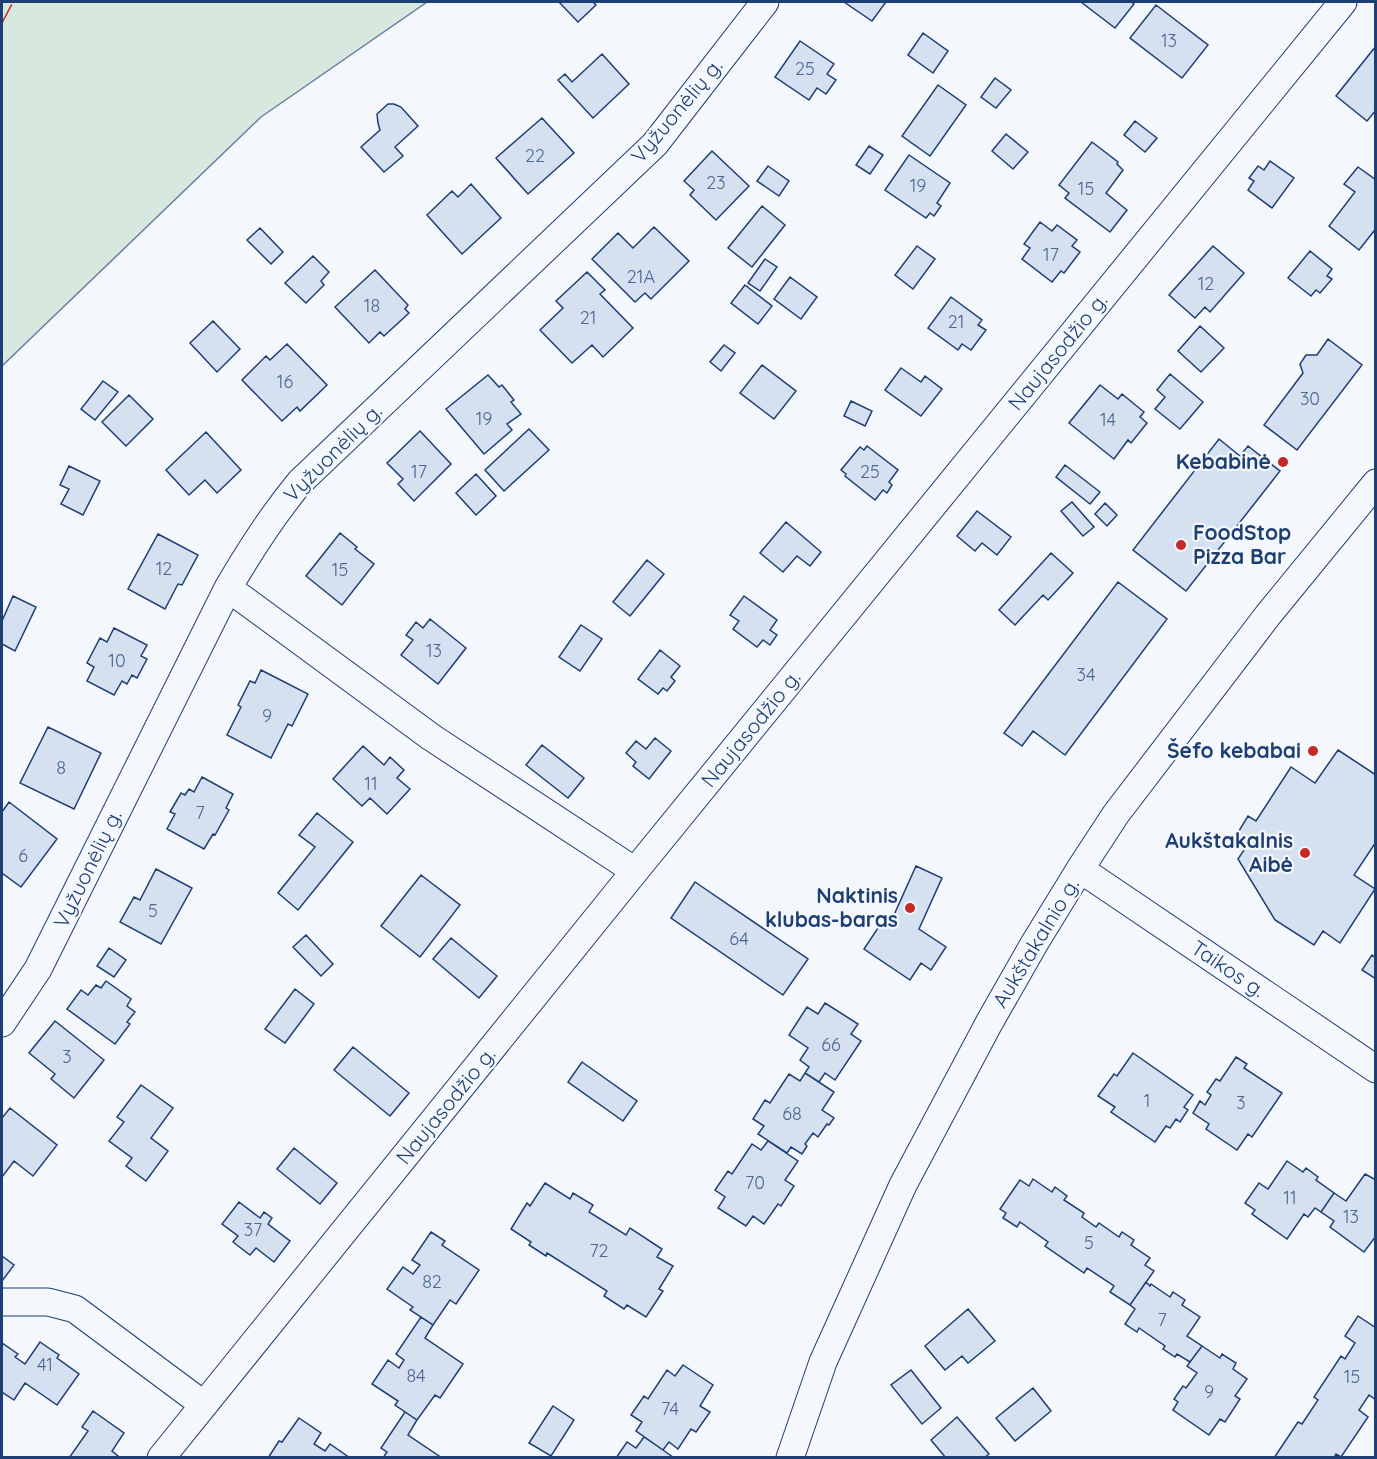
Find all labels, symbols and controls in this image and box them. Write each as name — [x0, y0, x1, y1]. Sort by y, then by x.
house number: 13 — [1161, 29, 1177, 52]
street label: Vyžuonėlių g. — [625, 53, 727, 168]
house number: 25 — [795, 57, 815, 80]
house number: 22 — [525, 144, 545, 167]
house number: 23 — [706, 171, 726, 194]
house number: 19 — [910, 174, 926, 197]
house number: 15 — [1078, 177, 1094, 200]
house number: 17 — [1043, 243, 1059, 266]
house number: 21A — [627, 265, 655, 288]
house number: 12 — [1198, 272, 1214, 295]
street label: Naujasodžio g. — [1002, 288, 1112, 415]
house number: 18 — [364, 294, 380, 317]
house number: 21 — [580, 306, 596, 329]
house number: 21 — [948, 310, 964, 333]
house number: 16 — [277, 370, 293, 393]
house number: 30 — [1300, 387, 1320, 410]
street label: Vyžuonėlių g. — [278, 398, 387, 507]
house number: 19 — [476, 407, 492, 430]
house number: 14 — [1100, 408, 1116, 431]
place label: Kebabinė — [1176, 448, 1271, 474]
marker: Kebabinė — [1276, 455, 1290, 469]
house number: 17 — [411, 460, 427, 483]
house number: 25 — [860, 460, 880, 483]
place label: FoodStop Pizza Bar — [1193, 519, 1291, 569]
marker: FoodStop Pizza Bar — [1174, 538, 1188, 552]
house number: 12 — [156, 557, 172, 580]
house number: 15 — [332, 558, 348, 581]
house number: 13 — [426, 639, 442, 662]
house number: 10 — [108, 649, 126, 672]
house number: 34 — [1077, 663, 1095, 686]
street label: Naujasodžio g. — [695, 665, 805, 792]
house number: 9 — [262, 704, 272, 727]
place label: Šefo kebabai — [1167, 737, 1301, 763]
marker: Šefo kebabai — [1306, 744, 1320, 758]
house number: 8 — [56, 756, 66, 779]
house number: 11 — [364, 772, 378, 795]
house number: 7 — [195, 801, 205, 824]
street label: Vyžuonėlių g. — [47, 805, 127, 932]
place label: Aukštakalnis Aibė — [1165, 827, 1293, 877]
house number: 6 — [18, 844, 28, 867]
marker: Aukštakalnis Aibė — [1298, 846, 1312, 860]
street label: Aukštakalnio g. — [986, 873, 1084, 1012]
place label: Naktinis klubas-baras — [765, 882, 898, 932]
house number: 5 — [148, 899, 158, 922]
marker: Naktinis klubas-baras — [903, 901, 917, 915]
house number: 64 — [729, 927, 749, 950]
street label: Taikos g. — [1187, 934, 1271, 1002]
house number: 66 — [821, 1033, 841, 1056]
street label: Naujasodžio g. — [390, 1042, 500, 1169]
house number: 3 — [62, 1045, 72, 1068]
house number: 1 — [1144, 1089, 1150, 1112]
house number: 3 — [1236, 1091, 1246, 1114]
house number: 68 — [782, 1102, 802, 1125]
house number: 70 — [745, 1171, 765, 1194]
house number: 11 — [1283, 1186, 1297, 1209]
house number: 13 — [1343, 1205, 1359, 1228]
house number: 37 — [244, 1218, 262, 1241]
house number: 5 — [1084, 1231, 1094, 1254]
house number: 72 — [589, 1239, 609, 1262]
house number: 82 — [422, 1270, 442, 1293]
house number: 7 — [1157, 1308, 1167, 1331]
house number: 41 — [37, 1353, 53, 1376]
house number: 84 — [406, 1364, 426, 1387]
house number: 15 — [1344, 1365, 1360, 1388]
house number: 9 — [1204, 1380, 1214, 1403]
house number: 74 — [661, 1397, 679, 1420]

